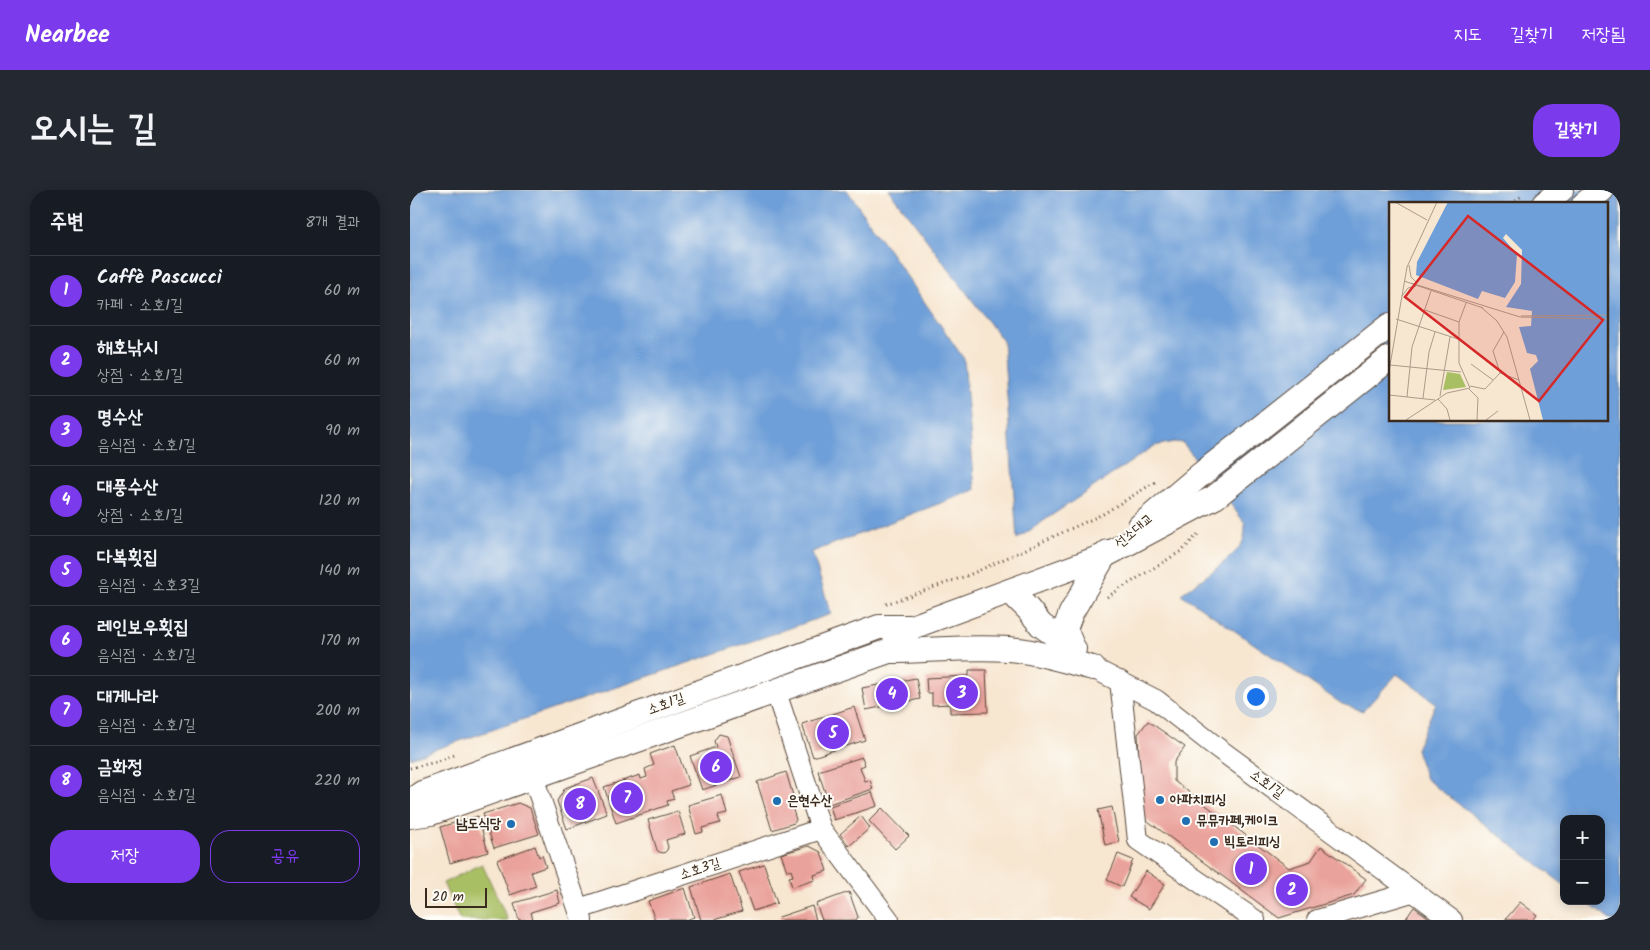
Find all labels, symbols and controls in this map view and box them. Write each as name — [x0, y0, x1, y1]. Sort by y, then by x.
text: Nearbee — [25, 16, 110, 55]
text: 지도 — [1453, 21, 1482, 50]
text: 길찾기 — [1510, 21, 1554, 50]
text: 저장됨 — [1582, 21, 1625, 50]
text: 오시는 길 — [30, 102, 156, 158]
button: 길찾기 — [1533, 104, 1620, 157]
inset map — [1389, 202, 1608, 421]
text: 주변 — [50, 206, 84, 239]
text: 8개 결과 — [305, 210, 360, 235]
text: Caffè Pascucci — [97, 263, 222, 293]
text: 1 — [64, 278, 68, 303]
text: 60 m — [324, 278, 360, 303]
text: 카페 · 소호1길 — [97, 293, 183, 318]
text: 해호낚시 — [97, 333, 158, 363]
text: 2 — [61, 348, 71, 373]
text: 60 m — [324, 348, 360, 373]
text: 상점 · 소호1길 — [97, 363, 183, 388]
text: 명수산 — [97, 403, 143, 433]
text: 3 — [62, 418, 70, 443]
text: 90 m — [325, 418, 360, 443]
text: 음식점 · 소호1길 — [97, 433, 196, 458]
text: 대풍수산 — [97, 473, 158, 503]
text: 4 — [62, 488, 70, 513]
text: 120 m — [319, 488, 360, 513]
text: 상점 · 소호1길 — [97, 503, 183, 528]
street label: 선소대교 — [1110, 508, 1158, 554]
text: 다복횟집 — [97, 543, 158, 573]
text: 5 — [62, 558, 70, 583]
text: 140 m — [319, 558, 360, 583]
text: 음식점 · 소호3길 — [97, 573, 200, 598]
text: 레인보우횟집 — [97, 613, 189, 643]
text: 6 — [62, 628, 70, 653]
text: 170 m — [320, 628, 360, 653]
text: 음식점 · 소호1길 — [97, 643, 196, 668]
pin: 3 — [946, 674, 978, 712]
pin: 4 — [876, 675, 908, 713]
text: 대게나라 — [97, 683, 158, 713]
your location — [1243, 684, 1269, 710]
street label: 소호1길 — [644, 687, 688, 721]
text: 7 — [62, 698, 70, 723]
text: 200 m — [316, 698, 360, 723]
text: 음식점 · 소호1길 — [97, 713, 196, 738]
pin: 5 — [817, 714, 849, 752]
pin: 6 — [700, 748, 732, 786]
text: 금화정 — [97, 753, 143, 783]
street label: 소호1길 — [1245, 764, 1290, 805]
text: 8 — [61, 768, 71, 793]
text: 220 m — [314, 768, 360, 793]
pin: 7 — [611, 779, 643, 817]
text: 음식점 · 소호1길 — [97, 783, 196, 808]
pin: 8 — [564, 785, 596, 823]
place label: 아파치피싱 — [1170, 789, 1226, 811]
place label: 은현수산 — [787, 790, 833, 812]
marker: 아파치피싱 — [1154, 794, 1166, 806]
marker: 은현수산 — [771, 795, 783, 807]
place label: 뮤뮤카페,케이크 — [1196, 810, 1279, 832]
place label: 남도식당 — [456, 813, 502, 835]
marker: 뮤뮤카페,케이크 — [1180, 815, 1192, 827]
map controls — [1560, 815, 1605, 905]
button: + — [1560, 815, 1605, 860]
marker: 남도식당 — [505, 818, 517, 830]
button: 저장 — [50, 830, 200, 883]
button: 공유 — [210, 830, 360, 883]
place label: 빅토리피싱 — [1224, 831, 1280, 853]
marker: 빅토리피싱 — [1208, 836, 1220, 848]
pin: 1 — [1235, 850, 1267, 888]
street label: 소호3길 — [677, 852, 724, 886]
button: − — [1560, 860, 1605, 905]
pin: 2 — [1276, 871, 1308, 909]
scale bar — [425, 885, 488, 908]
text: 20 m — [432, 886, 464, 908]

